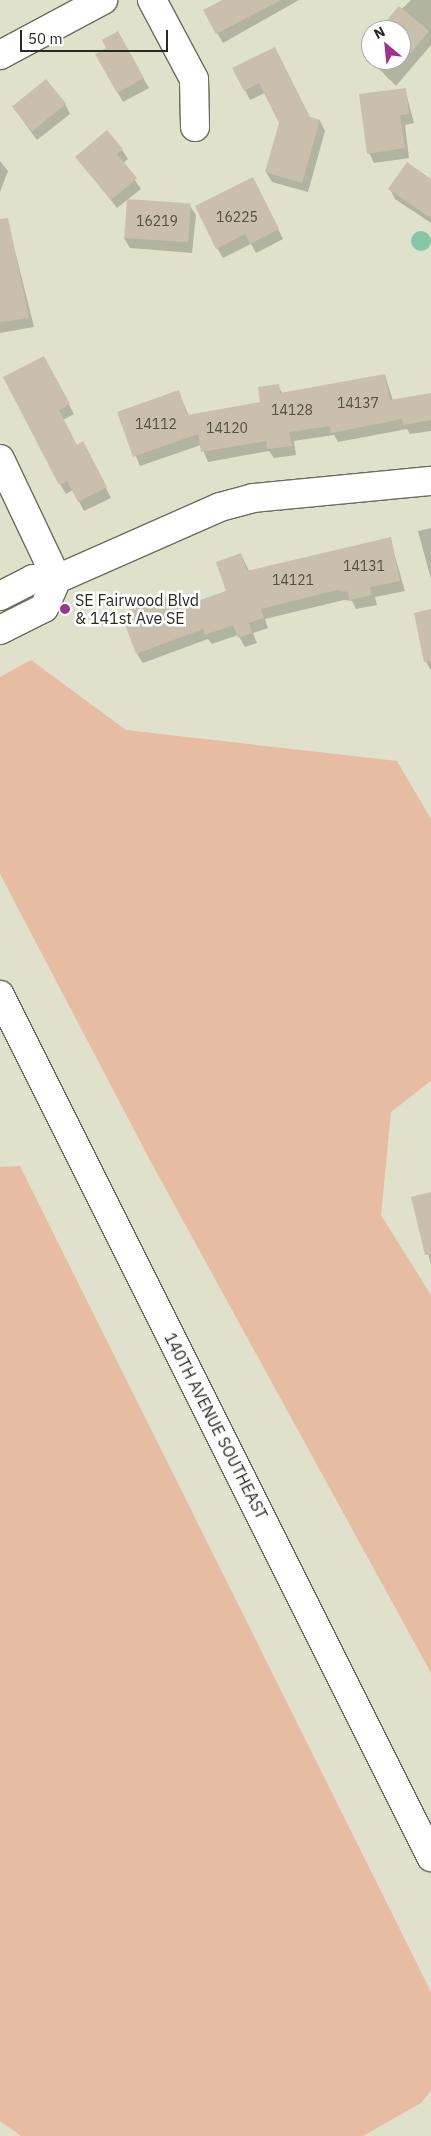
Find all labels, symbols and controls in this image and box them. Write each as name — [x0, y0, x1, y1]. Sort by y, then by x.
scale bar — [22, 20, 170, 52]
north arrow — [361, 20, 411, 70]
text: N — [371, 22, 388, 43]
text: 50 m — [28, 29, 63, 48]
house number: 16225 — [216, 209, 258, 225]
house number: 16219 — [136, 213, 178, 229]
house number: 14137 — [337, 395, 379, 411]
house number: 14128 — [271, 402, 313, 418]
house number: 14112 — [135, 416, 177, 432]
house number: 14120 — [206, 420, 248, 436]
house number: 14131 — [343, 558, 385, 574]
house number: 14121 — [272, 572, 314, 588]
place label: SE Fairwood Blvd & 141st Ave SE — [75, 590, 199, 628]
marker: SE Fairwood Blvd & 141st Ave SE — [59, 603, 71, 615]
street label: 140TH AVENUE SOUTHEAST — [161, 1330, 271, 1522]

